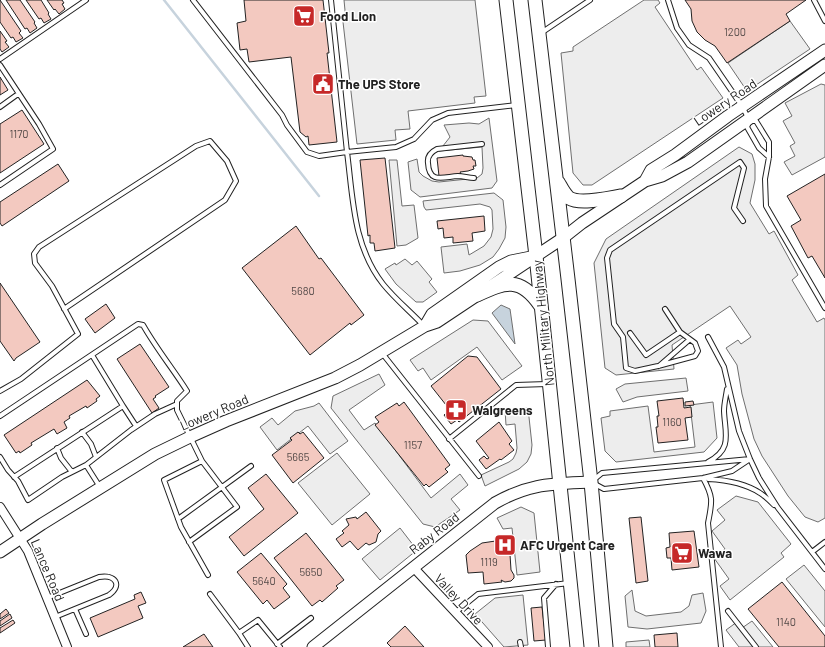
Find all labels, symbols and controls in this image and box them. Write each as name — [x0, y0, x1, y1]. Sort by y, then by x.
supermarket icon: Food Lion — [291, 3, 317, 29]
place label: Food Lion — [320, 8, 376, 24]
house number: 1200 — [724, 25, 746, 38]
public building icon: The UPS Store — [310, 71, 336, 97]
street label: Lowery Road — [690, 75, 760, 129]
place label: The UPS Store — [338, 76, 420, 92]
house number: 1170 — [9, 127, 29, 140]
street label: North Military Highway — [528, 259, 558, 387]
house number: 5680 — [291, 284, 315, 297]
street label: Lowery Road — [177, 390, 251, 434]
pharmacy icon: Walgreens — [443, 397, 469, 423]
place label: Walgreens — [472, 402, 533, 418]
house number: 1160 — [662, 415, 682, 428]
house number: 1157 — [404, 438, 422, 451]
house number: 5665 — [287, 450, 310, 463]
street label: Raby Road — [406, 509, 462, 557]
hospital icon: AFC Urgent Care — [492, 532, 518, 558]
street label: Lance Road — [28, 537, 68, 603]
place label: AFC Urgent Care — [520, 537, 615, 553]
supermarket icon: Wawa — [669, 540, 695, 566]
place label: Wawa — [698, 545, 732, 561]
house number: 1119 — [480, 555, 498, 568]
house number: 5650 — [299, 565, 323, 578]
street label: Valley Drive — [431, 570, 487, 628]
house number: 5640 — [252, 574, 276, 587]
house number: 1140 — [776, 615, 796, 628]

